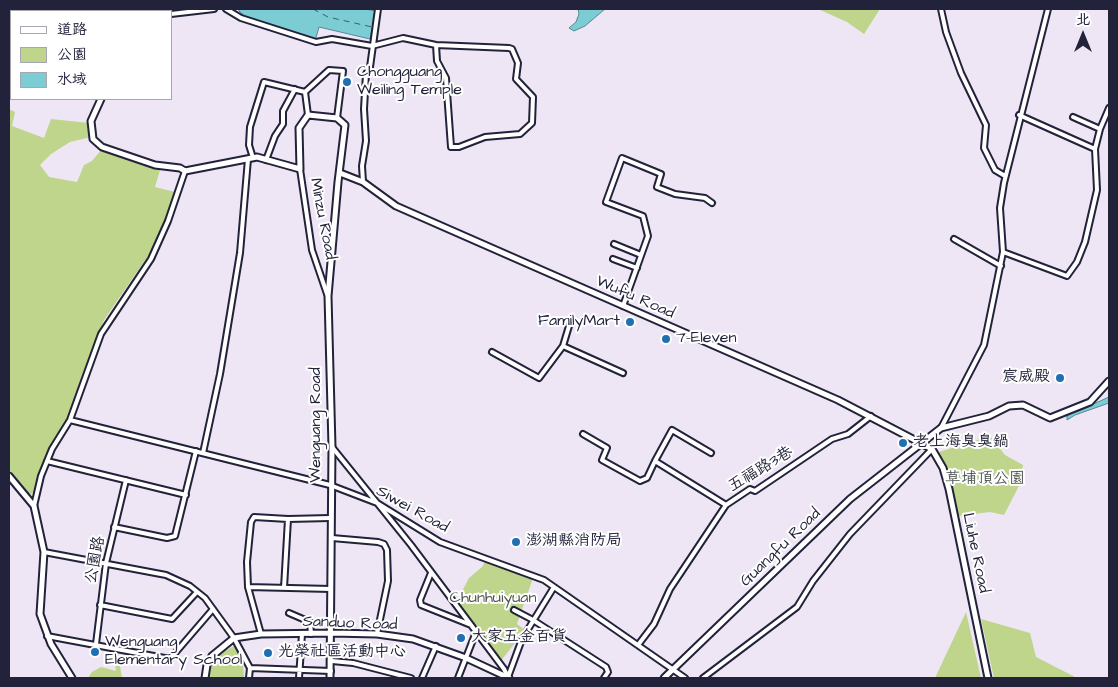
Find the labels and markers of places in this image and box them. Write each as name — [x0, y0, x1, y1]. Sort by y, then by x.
place label: Chongguang Weiling Temple — [357, 63, 462, 101]
marker: Chongguang Weiling Temple — [341, 76, 353, 88]
place label: FamilyMart — [538, 312, 620, 332]
marker: FamilyMart — [624, 316, 636, 328]
place label: 7-Eleven — [676, 329, 736, 349]
marker: 7-Eleven — [660, 333, 672, 345]
place label: 宸威殿 — [1002, 368, 1050, 388]
marker: 宸威殿 — [1054, 372, 1066, 384]
place label: 老上海臭臭鍋 — [913, 433, 1009, 453]
marker: 老上海臭臭鍋 — [897, 437, 909, 449]
place label: 澎湖縣消防局 — [526, 532, 622, 552]
marker: 澎湖縣消防局 — [510, 536, 522, 548]
place label: 大家五金百貨 — [471, 628, 567, 648]
marker: 大家五金百貨 — [455, 632, 467, 644]
place label: Wenguang Elementary School — [105, 633, 242, 671]
place label: 光榮社區活動中心 — [278, 643, 406, 663]
marker: Wenguang Elementary School — [89, 646, 101, 658]
marker: 光榮社區活動中心 — [262, 647, 274, 659]

